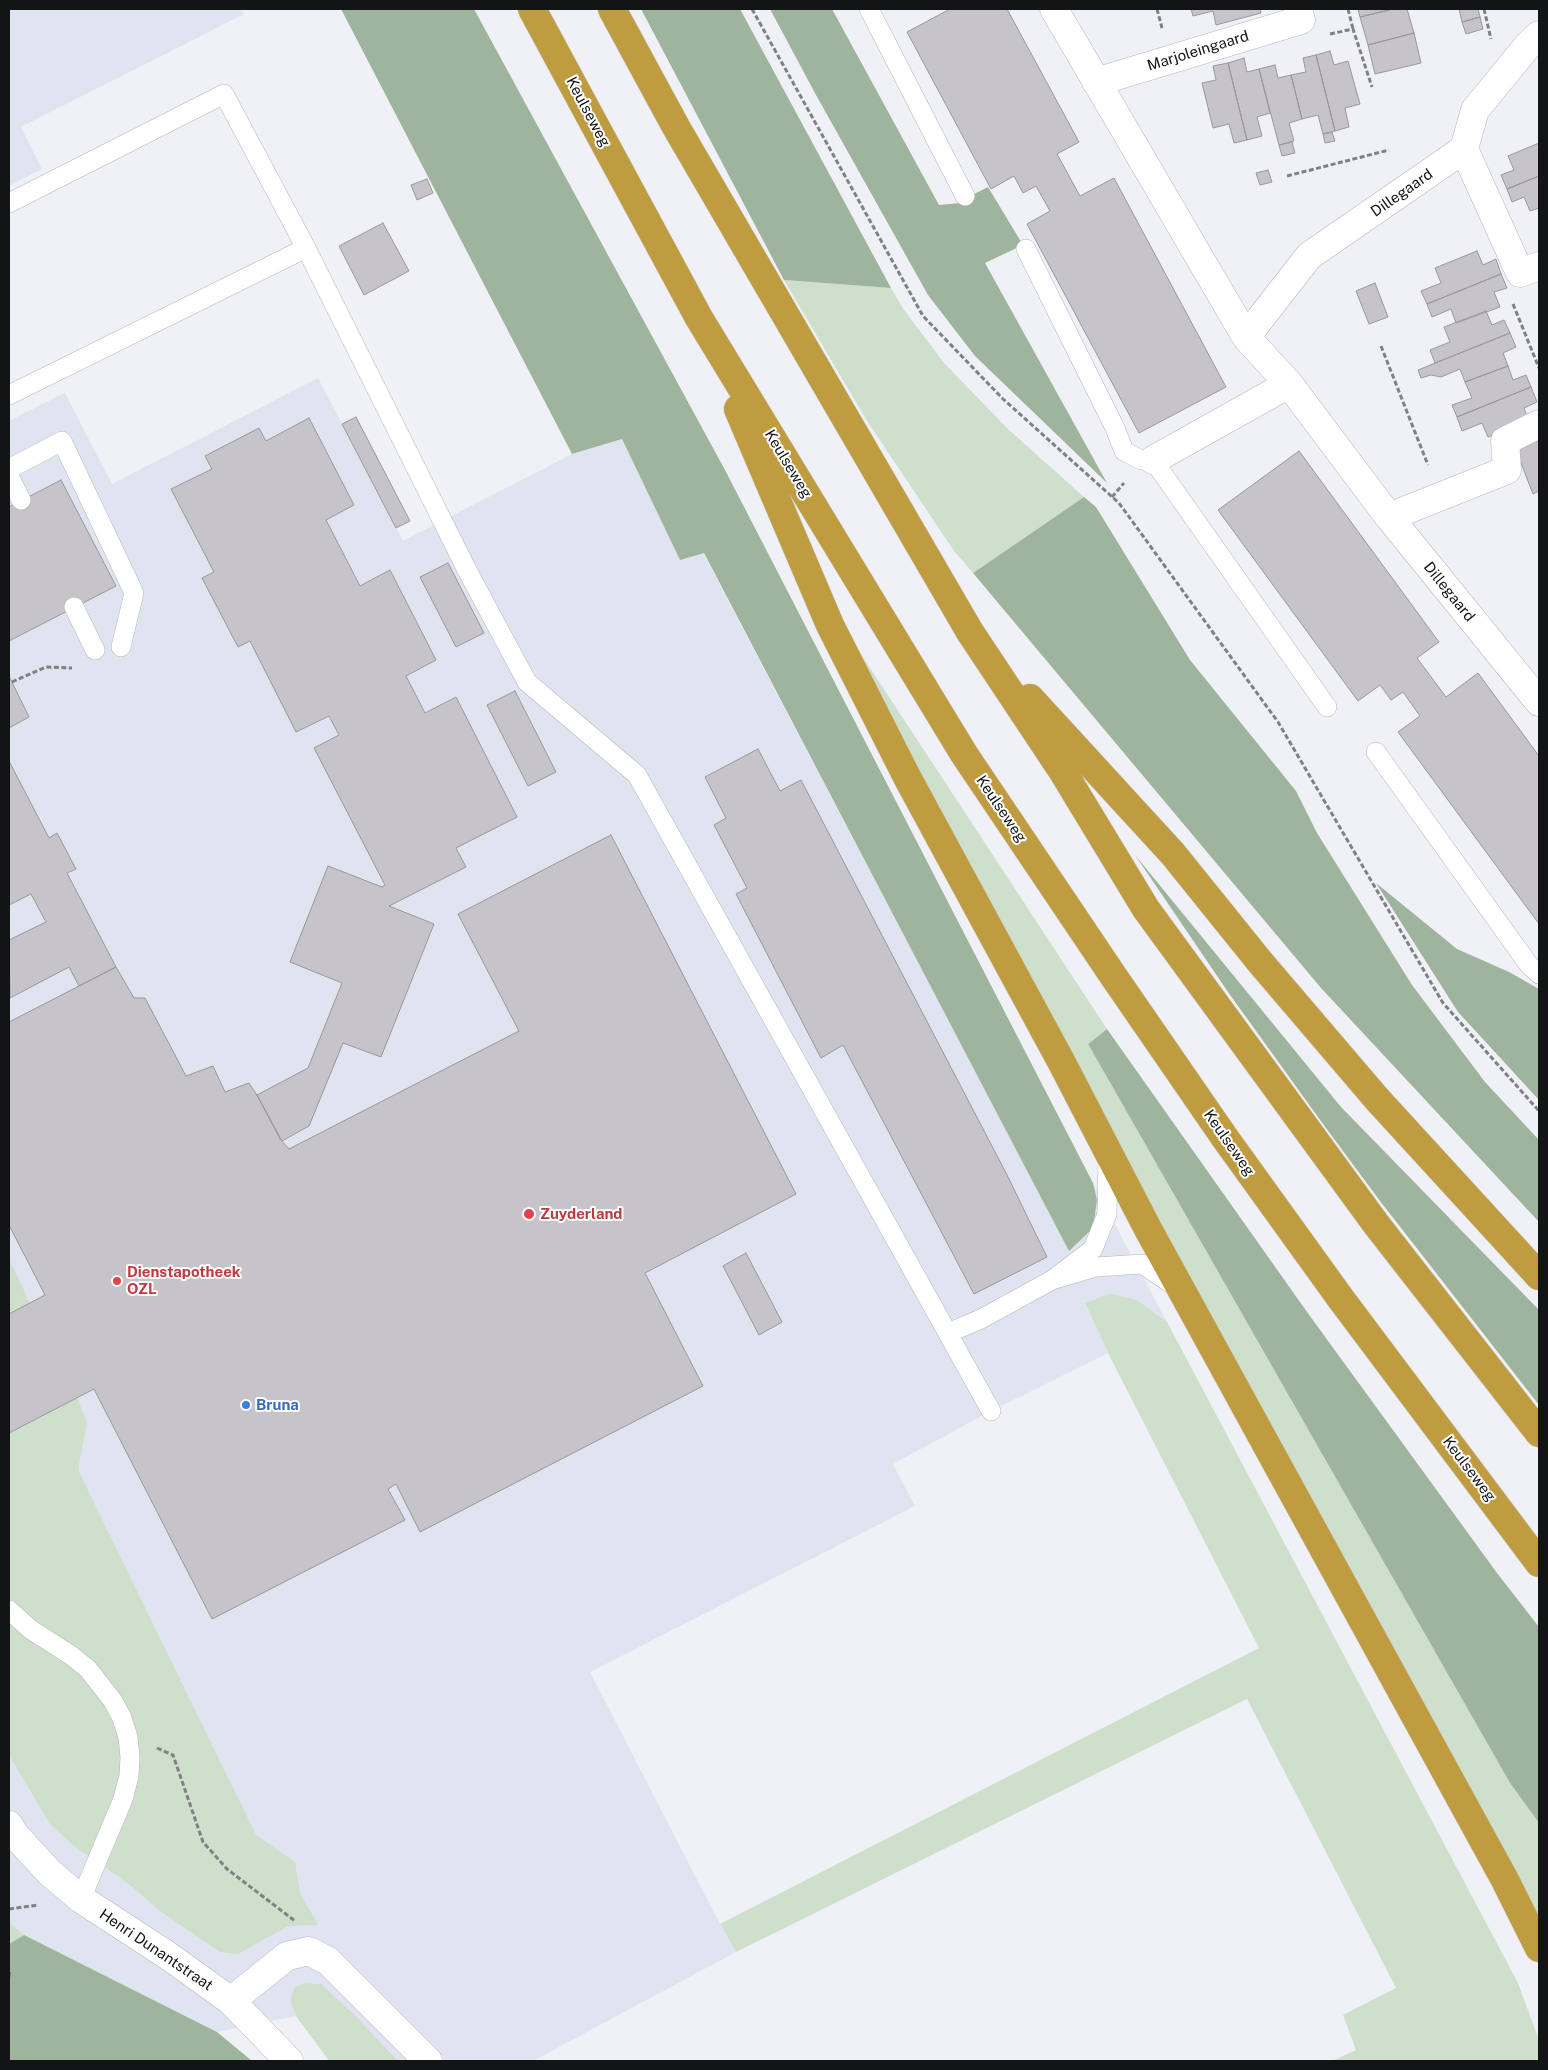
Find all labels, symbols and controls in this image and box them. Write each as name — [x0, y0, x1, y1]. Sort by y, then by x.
street label: Marjoleingaard — [1145, 27, 1251, 75]
street label: Keulseweg — [562, 74, 614, 150]
street label: Dillegaard — [1368, 165, 1436, 221]
street label: Keulseweg — [761, 426, 815, 502]
street label: Dillegaard — [1420, 559, 1478, 625]
street label: Keulseweg — [972, 772, 1030, 846]
street label: Keulseweg — [1200, 1106, 1258, 1180]
place label: Zuyderland — [540, 1205, 622, 1223]
marker: Zuyderland — [522, 1207, 536, 1221]
place label: Dienstapotheek OZL — [127, 1263, 240, 1298]
marker: Dienstapotheek OZL — [111, 1275, 123, 1287]
place label: Bruna — [256, 1396, 299, 1414]
marker: Bruna — [240, 1399, 252, 1411]
street label: Keulseweg — [1439, 1433, 1499, 1505]
street label: Henri Dunantstraat — [96, 1905, 216, 1995]

